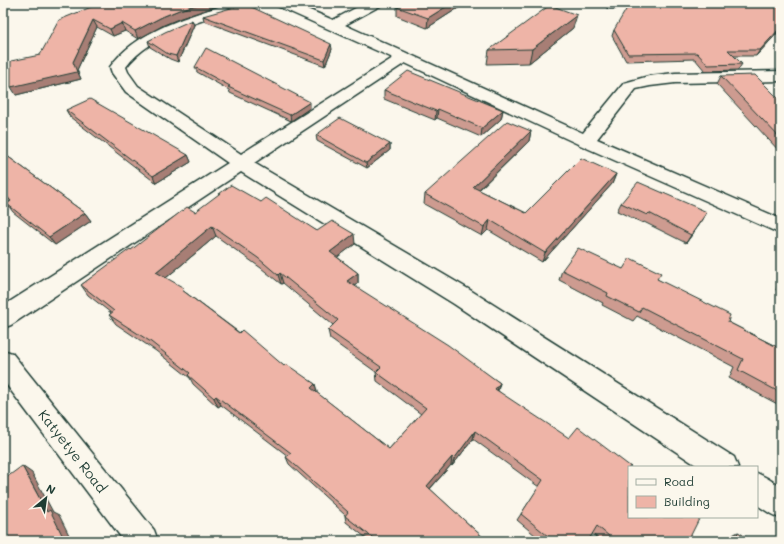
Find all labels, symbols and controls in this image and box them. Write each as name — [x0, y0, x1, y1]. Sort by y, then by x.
street label: Katyetye Road — [34, 405, 112, 497]
legend — [628, 466, 758, 518]
text: Road — [664, 473, 694, 489]
north arrow — [26, 478, 66, 518]
text: N — [44, 480, 58, 497]
text: Building — [664, 493, 710, 509]

